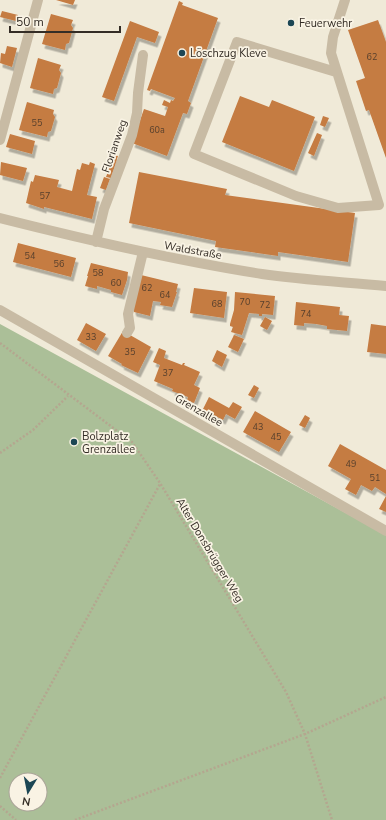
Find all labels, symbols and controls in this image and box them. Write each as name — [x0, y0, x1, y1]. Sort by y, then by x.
scale bar — [10, 8, 120, 34]
text: 50 m — [16, 14, 44, 30]
place label: Feuerwehr — [299, 16, 352, 31]
marker: Feuerwehr — [286, 18, 296, 28]
place label: Löschzug Kleve — [190, 46, 267, 61]
marker: Löschzug Kleve — [177, 48, 187, 58]
house number: 62 — [367, 51, 377, 63]
house number: 55 — [32, 117, 42, 129]
street label: Florianweg — [98, 118, 131, 175]
house number: 60a — [149, 124, 165, 136]
house number: 57 — [40, 190, 50, 202]
street label: Waldstraße — [163, 238, 223, 263]
house number: 54 — [25, 250, 36, 262]
house number: 56 — [54, 258, 64, 270]
house number: 58 — [93, 267, 103, 279]
house number: 60 — [111, 277, 121, 289]
house number: 62 — [142, 282, 152, 294]
house number: 64 — [160, 289, 171, 301]
house number: 70 — [240, 296, 250, 308]
house number: 68 — [212, 298, 222, 310]
house number: 72 — [260, 299, 270, 311]
house number: 74 — [301, 308, 312, 320]
house number: 33 — [86, 331, 96, 343]
house number: 35 — [125, 346, 135, 358]
house number: 37 — [163, 367, 173, 379]
street label: Grenzallee — [172, 391, 226, 430]
house number: 43 — [253, 421, 263, 433]
place label: Bolzplatz Grenzallee — [82, 429, 135, 457]
house number: 45 — [271, 431, 281, 443]
marker: Bolzplatz Grenzallee — [69, 437, 79, 447]
house number: 49 — [346, 458, 356, 470]
house number: 51 — [370, 472, 380, 484]
street label: Alter Donsbrügger Weg — [172, 495, 247, 605]
north arrow — [8, 772, 48, 812]
text: N — [21, 793, 32, 809]

